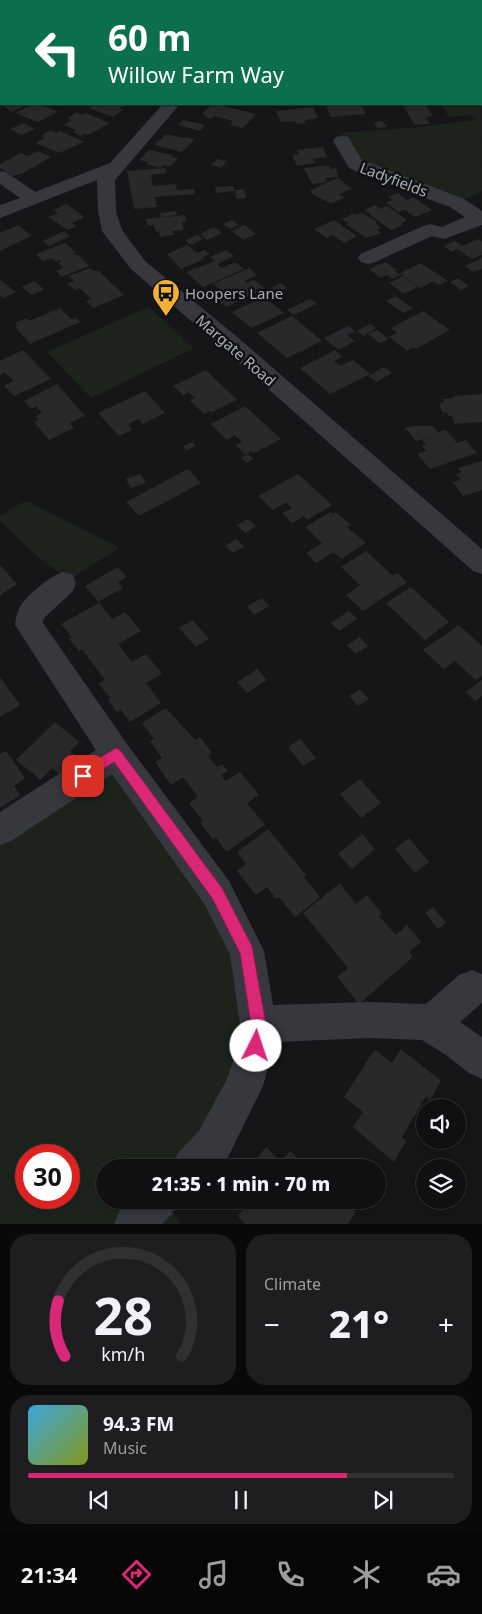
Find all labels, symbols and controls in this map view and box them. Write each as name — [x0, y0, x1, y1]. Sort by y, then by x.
text: 60 m — [108, 14, 191, 61]
icon: left — [25, 20, 90, 85]
text: Willow Farm Way — [108, 59, 284, 89]
street label: Ladyfields — [357, 157, 431, 201]
bus stop icon: Hoopers Lane — [151, 278, 181, 317]
place label: Hoopers Lane — [185, 283, 283, 303]
street label: Margate Road — [192, 310, 280, 390]
pin — [62, 755, 104, 797]
icon: arrive — [69, 762, 97, 790]
position arrow — [229, 1019, 281, 1071]
map controls — [416, 1099, 466, 1209]
button: sound — [416, 1099, 466, 1149]
speed limit sign: 30 — [15, 1144, 80, 1209]
button: layers — [416, 1159, 466, 1209]
text: 21:35 · 1 min · 70 m — [152, 1171, 330, 1197]
text: Climate — [264, 1273, 321, 1295]
text: 28 — [93, 1279, 153, 1350]
text: 21° — [329, 1297, 389, 1349]
text: − — [264, 1305, 280, 1343]
text: + — [438, 1305, 454, 1343]
text: km/h — [101, 1342, 145, 1366]
text: 94.3 FM — [103, 1411, 174, 1437]
text: Music — [103, 1437, 147, 1459]
icon: previous — [85, 1486, 113, 1514]
icon: pause — [227, 1486, 255, 1514]
icon: next — [369, 1486, 397, 1514]
icon: directions — [119, 1557, 154, 1592]
icon: music — [196, 1557, 231, 1592]
icon: phone — [273, 1557, 308, 1592]
icon: climate — [349, 1557, 384, 1592]
icon: car — [426, 1557, 461, 1592]
text: 21:34 — [21, 1559, 77, 1589]

